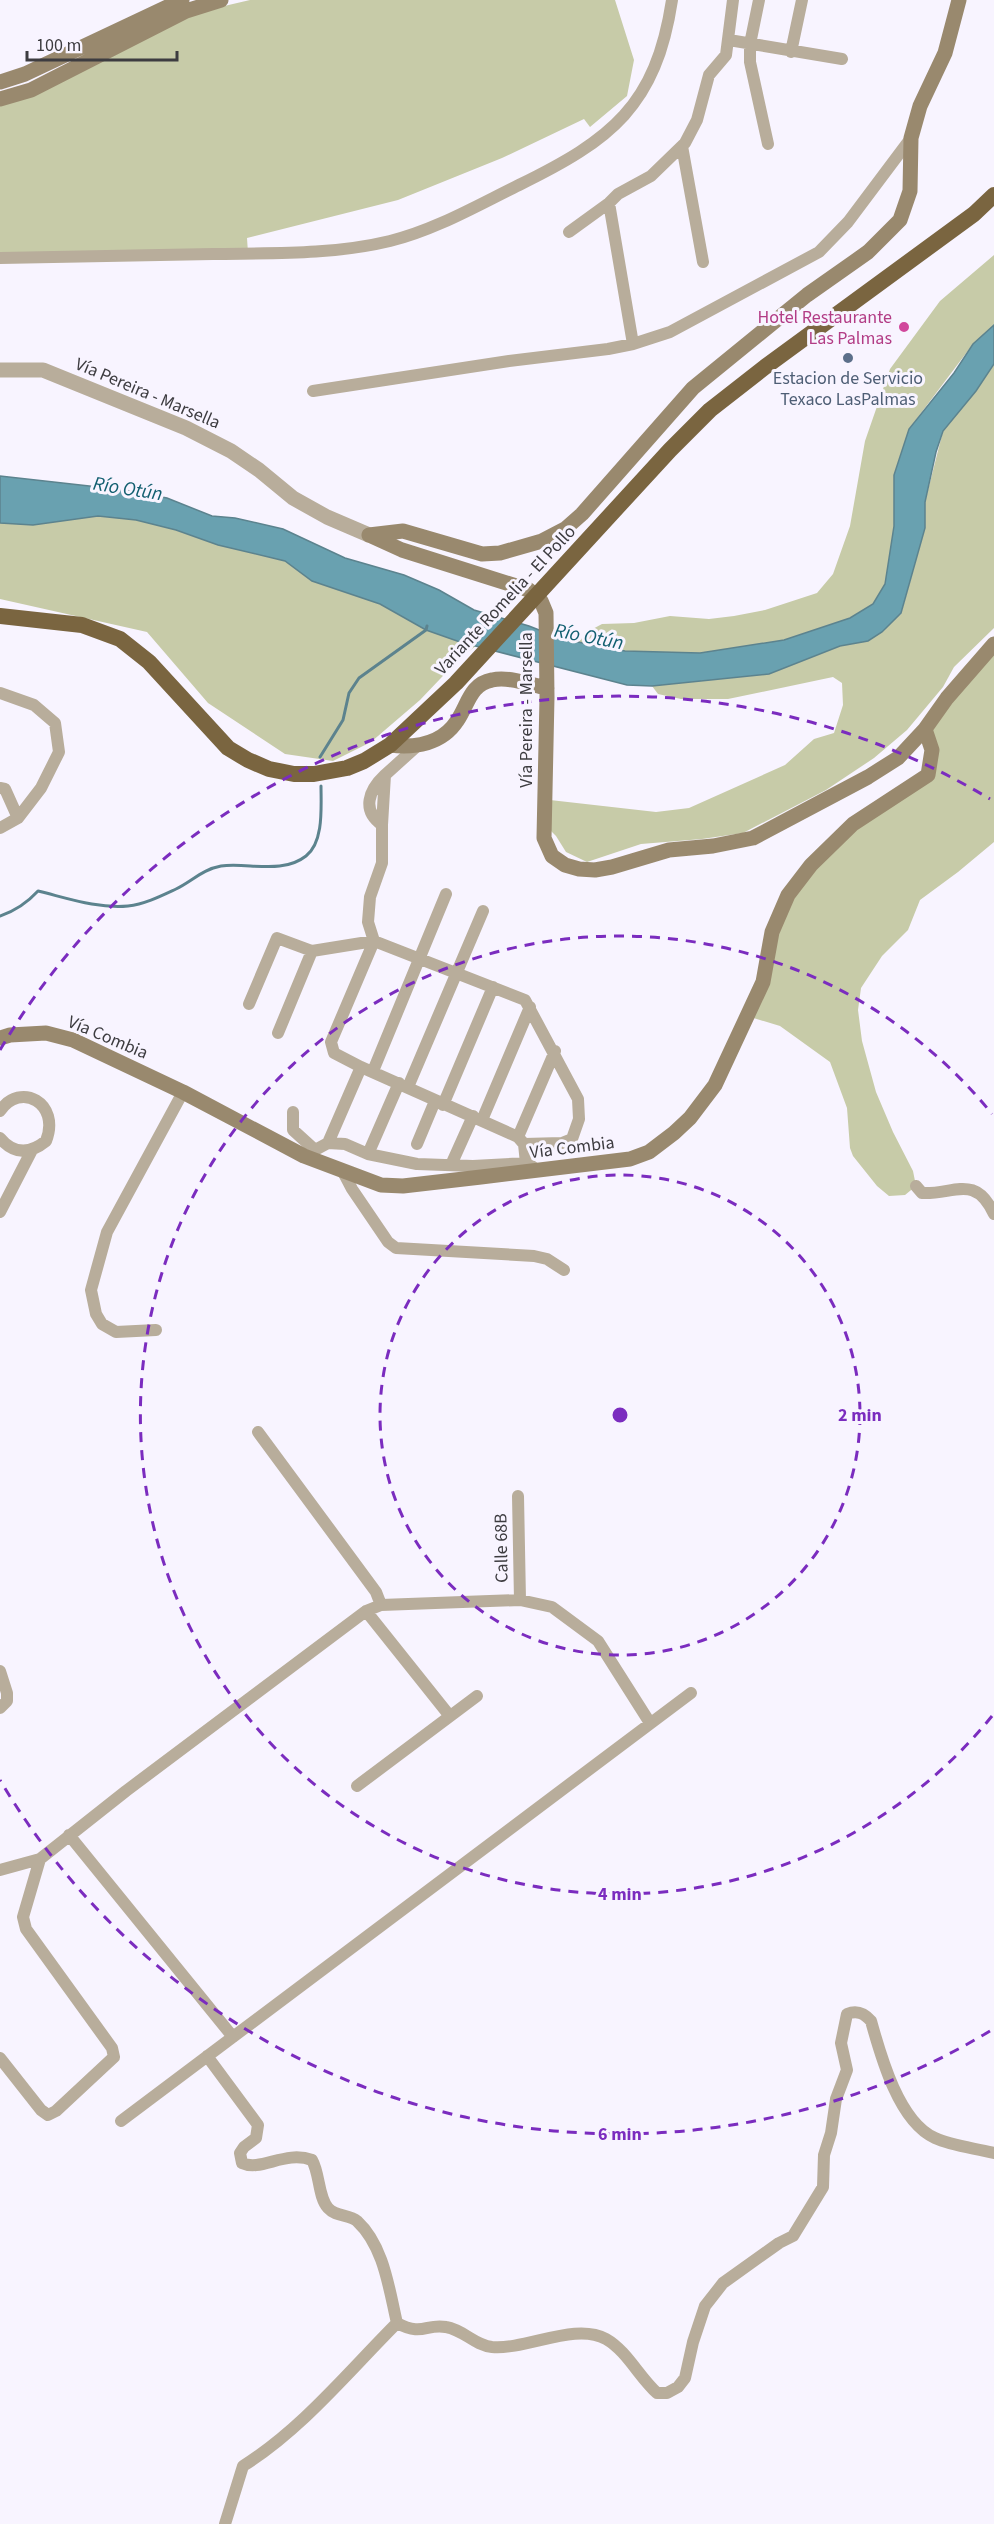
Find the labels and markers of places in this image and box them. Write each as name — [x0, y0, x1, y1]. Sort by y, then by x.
place label: Hotel Restaurante Las Palmas — [758, 305, 892, 351]
marker: Hotel Restaurante Las Palmas — [897, 320, 911, 334]
marker: Estacion de Servicio Texaco LasPalmas — [841, 351, 855, 365]
place label: Estacion de Servicio Texaco LasPalmas — [773, 366, 923, 412]
centre of rings — [610, 1405, 630, 1425]

